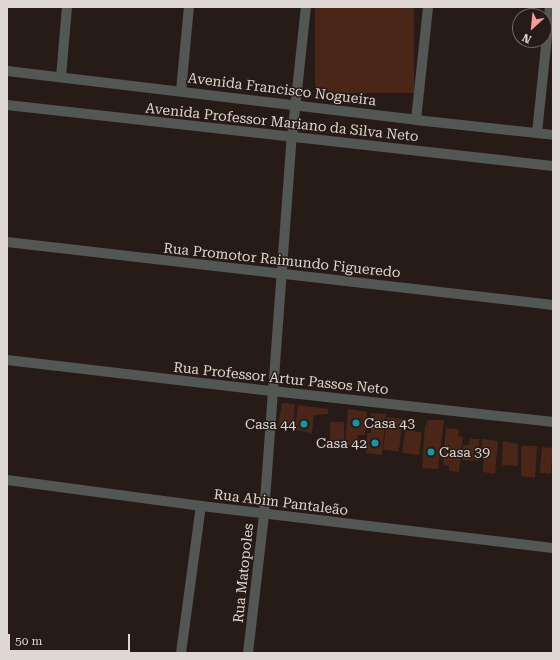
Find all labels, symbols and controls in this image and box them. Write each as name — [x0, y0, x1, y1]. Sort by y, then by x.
north arrow — [512, 8, 552, 48]
text: N — [520, 31, 534, 46]
street label: Avenida Francisco Nogueira — [187, 69, 377, 109]
street label: Avenida Professor Mariano da Silva Neto — [145, 99, 419, 145]
street label: Rua Promotor Raimundo Figueredo — [163, 239, 401, 281]
street label: Rua Professor Artur Passos Neto — [173, 358, 389, 398]
place label: Casa 43 — [364, 415, 415, 431]
place label: Casa 44 — [245, 416, 296, 432]
marker: Casa 43 — [351, 418, 361, 428]
marker: Casa 44 — [299, 419, 309, 429]
place label: Casa 42 — [316, 435, 367, 451]
marker: Casa 42 — [370, 438, 380, 448]
place label: Casa 39 — [439, 444, 490, 460]
marker: Casa 39 — [426, 447, 436, 457]
street label: Rua Abim Pantaleão — [213, 485, 349, 519]
street label: Rua Matopoles — [229, 522, 257, 624]
scale bar — [10, 626, 132, 652]
text: 50 m — [15, 634, 42, 648]

